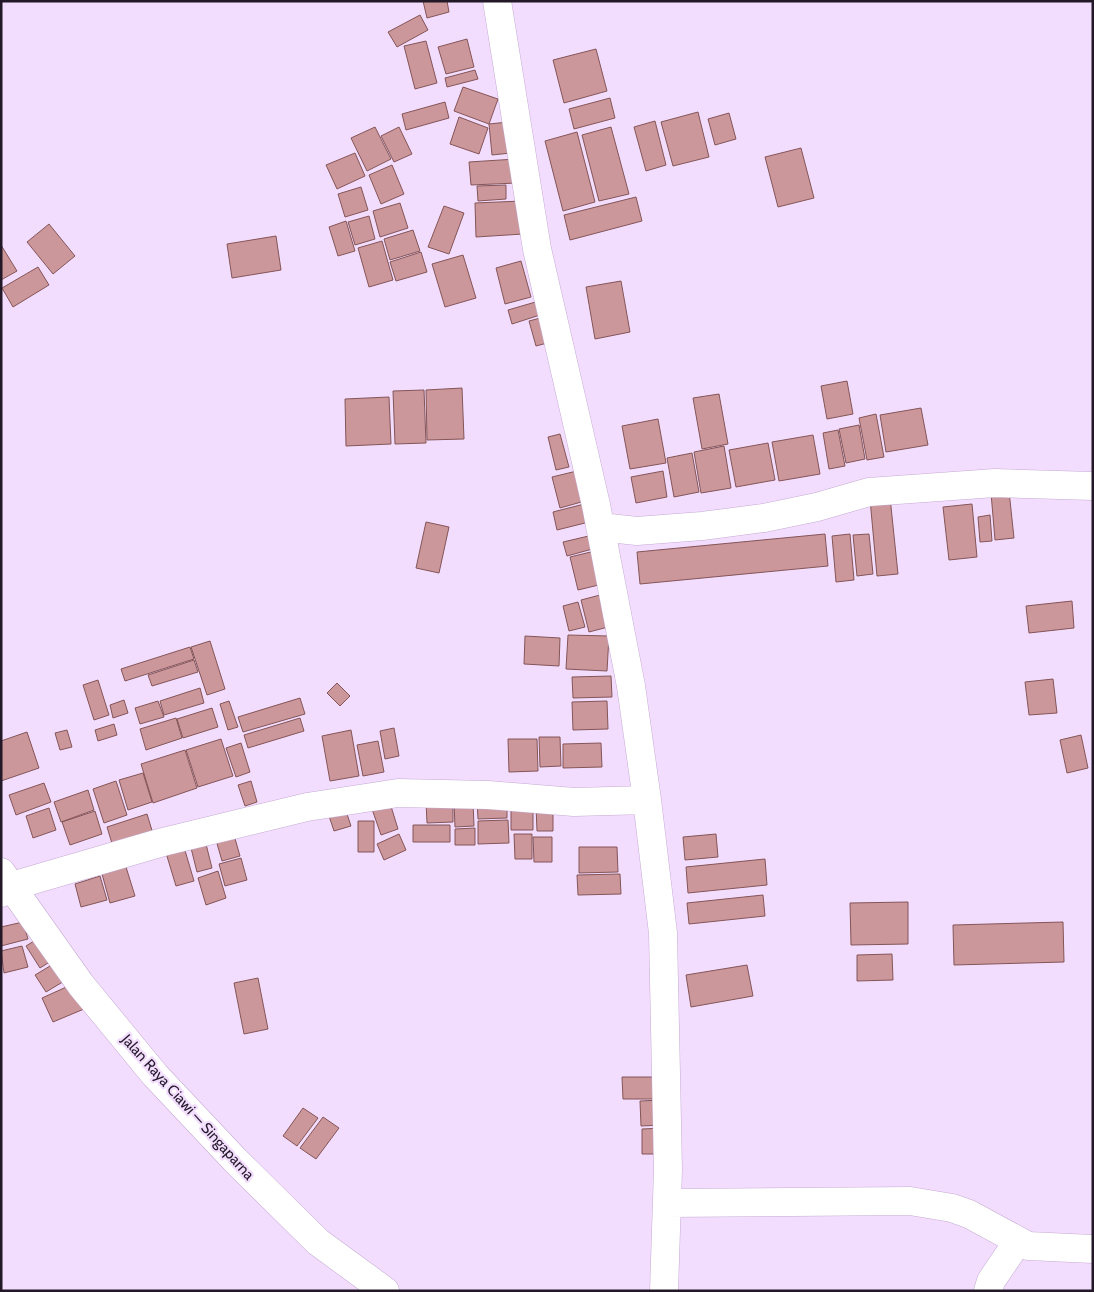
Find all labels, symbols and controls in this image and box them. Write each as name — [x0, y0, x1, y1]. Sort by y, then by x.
street label: Jalan Raya Ciawi — Singaparna — [117, 1030, 259, 1184]

